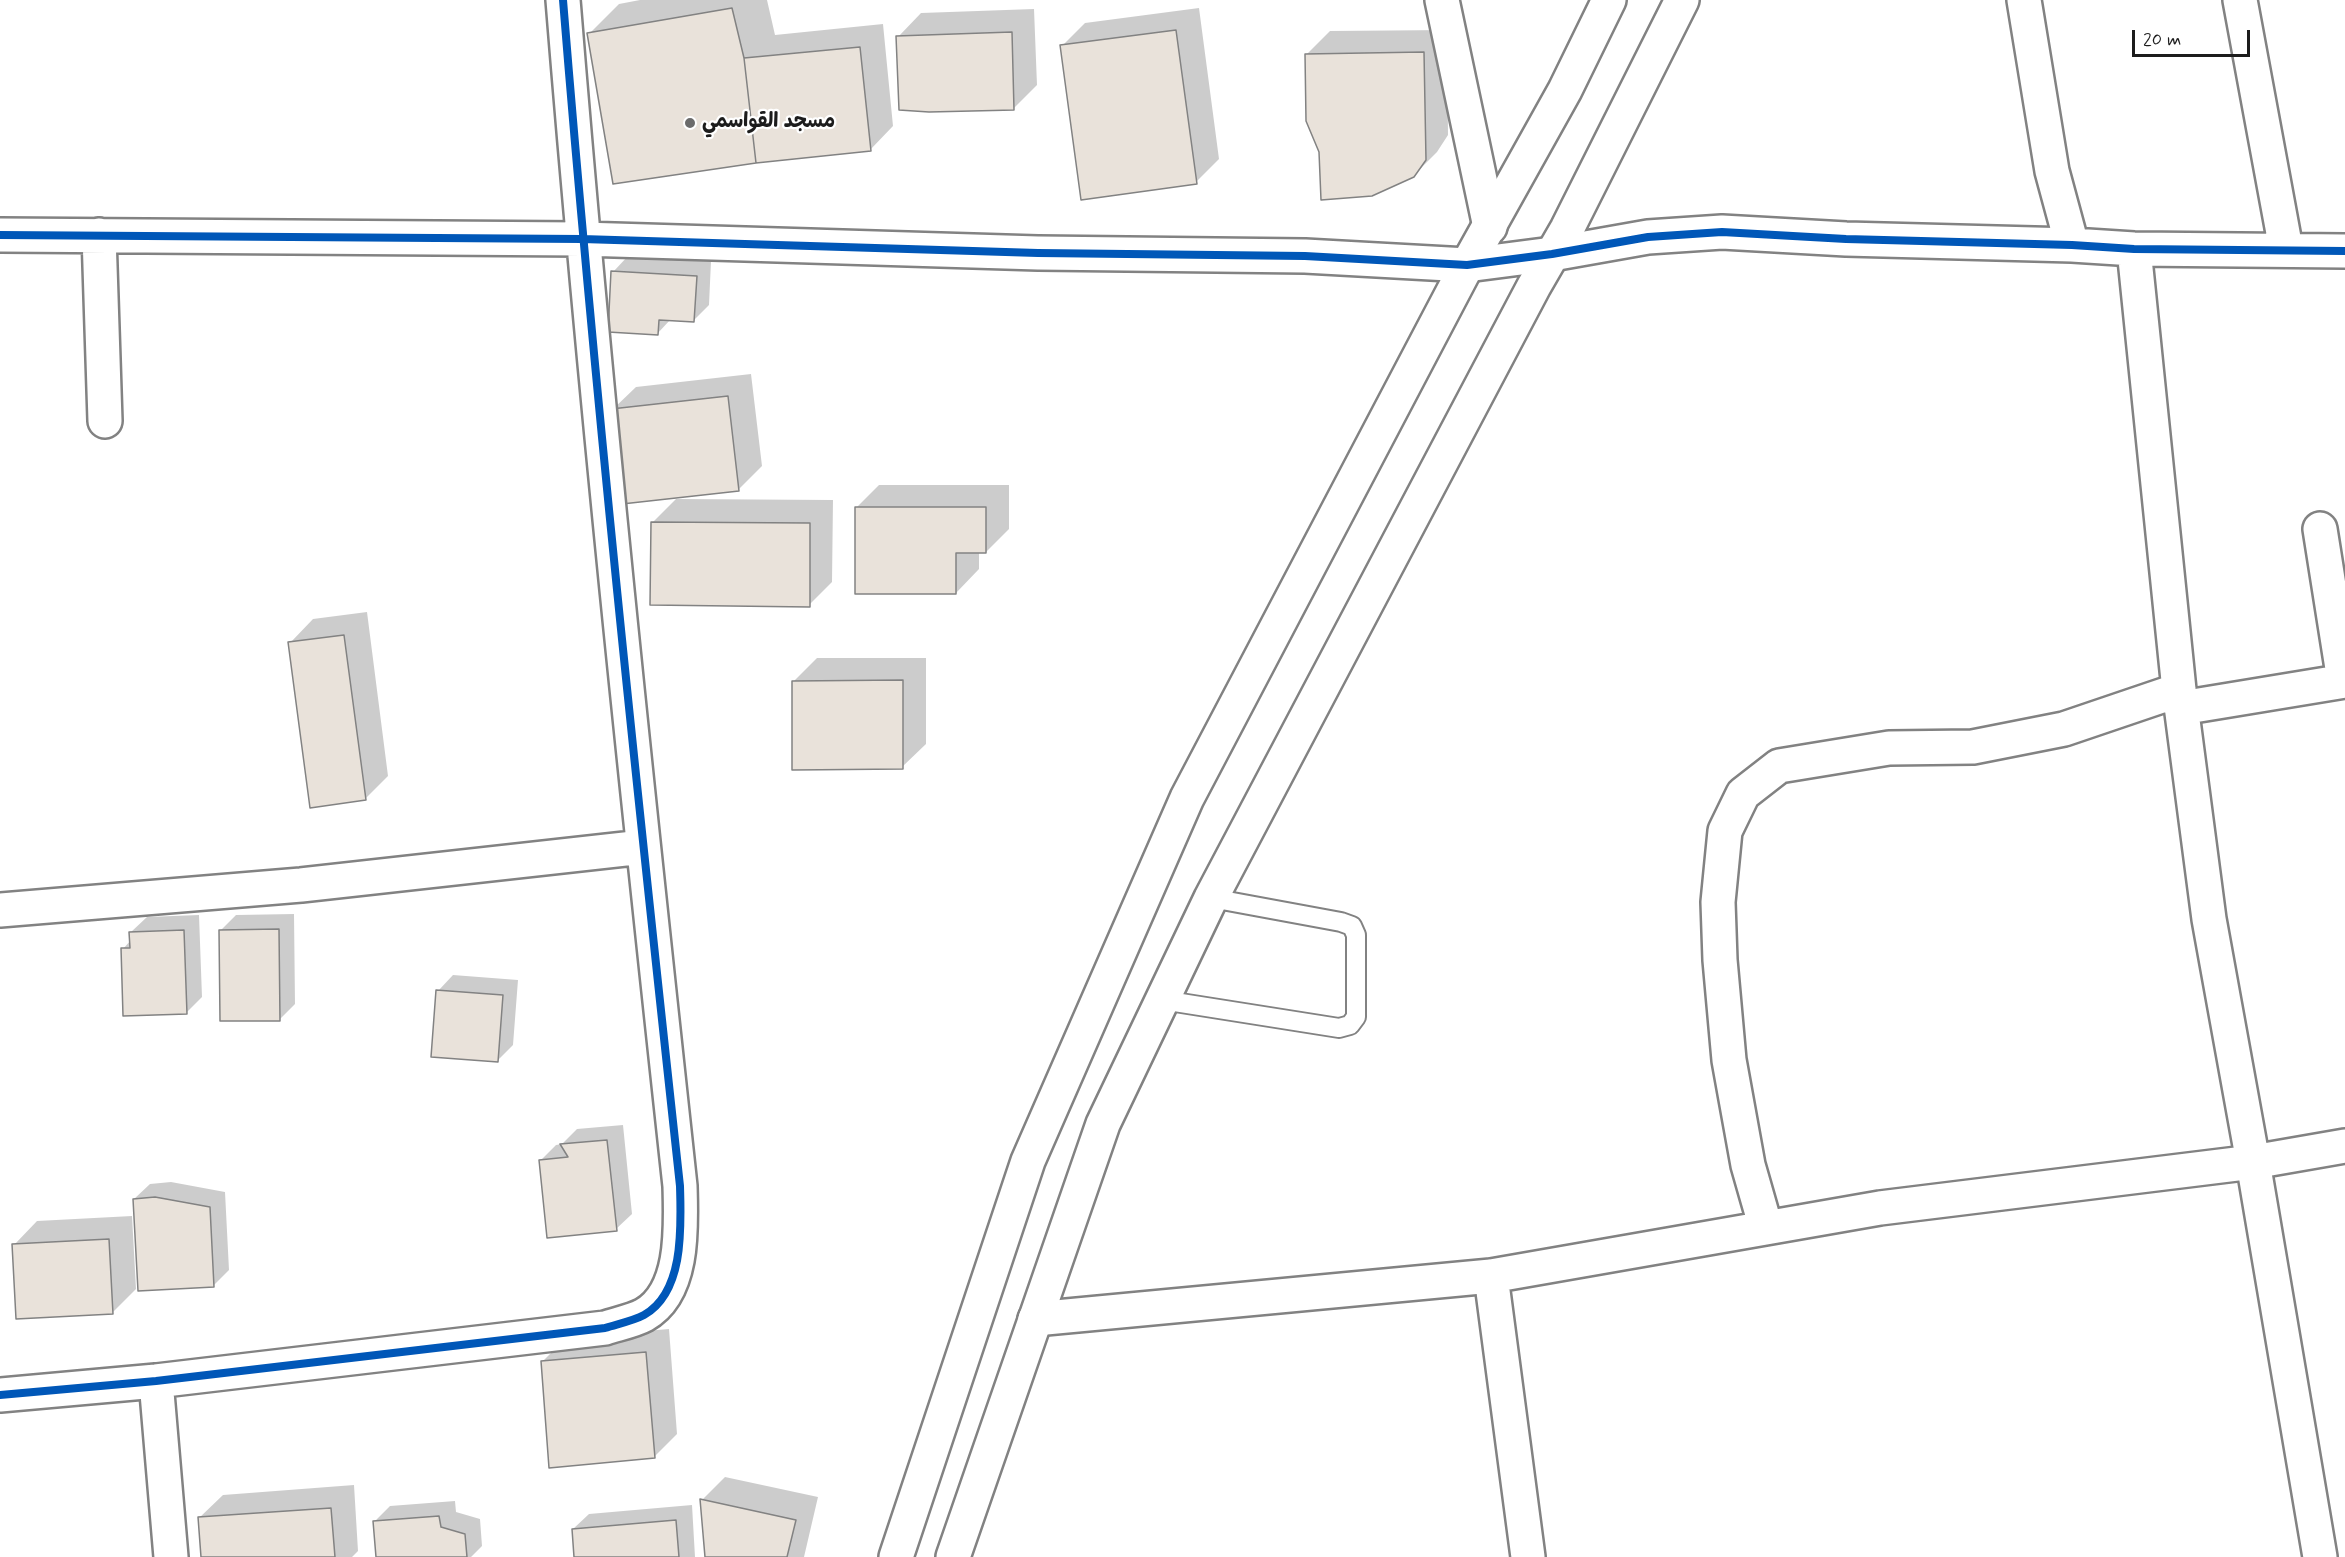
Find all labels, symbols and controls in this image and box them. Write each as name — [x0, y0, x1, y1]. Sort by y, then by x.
scale bar — [2135, 18, 2254, 56]
text: 20 m — [2143, 28, 2181, 52]
place label: مسجد القواسمي — [702, 111, 835, 135]
marker: مسجد القواسمي — [683, 116, 697, 130]

